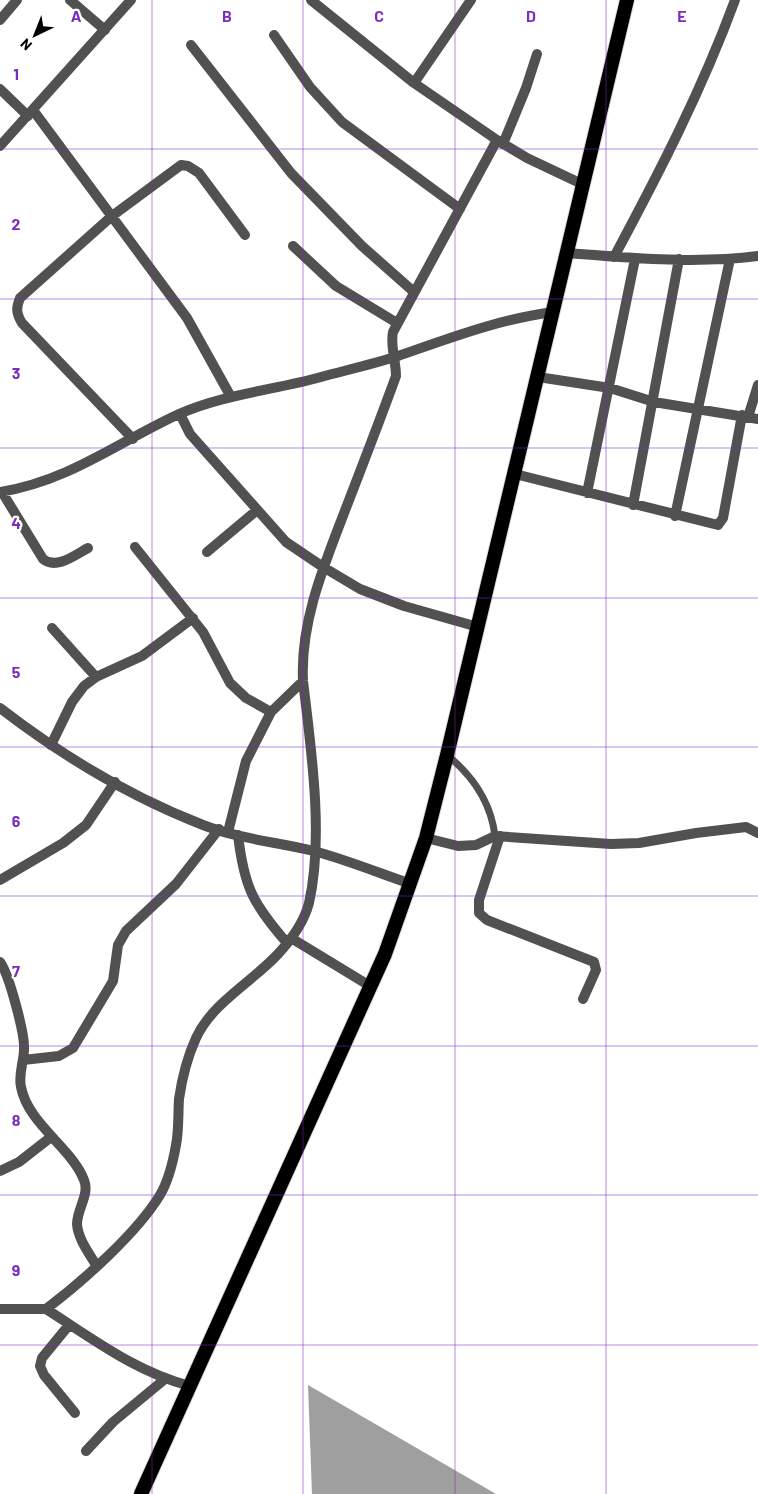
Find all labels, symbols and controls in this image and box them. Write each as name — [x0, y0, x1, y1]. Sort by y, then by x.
text: A — [71, 6, 82, 25]
text: B — [222, 6, 232, 25]
text: C — [374, 6, 384, 25]
text: D — [526, 6, 536, 25]
text: E — [677, 6, 687, 25]
north arrow — [10, 10, 60, 60]
text: N — [17, 35, 35, 54]
text: 1 — [13, 64, 19, 83]
text: 2 — [12, 214, 21, 233]
text: 3 — [12, 363, 20, 382]
text: 4 — [11, 513, 21, 532]
text: 5 — [12, 662, 21, 681]
text: 6 — [12, 811, 21, 830]
text: 7 — [12, 961, 20, 980]
text: 8 — [12, 1110, 21, 1129]
text: 9 — [12, 1260, 20, 1279]

